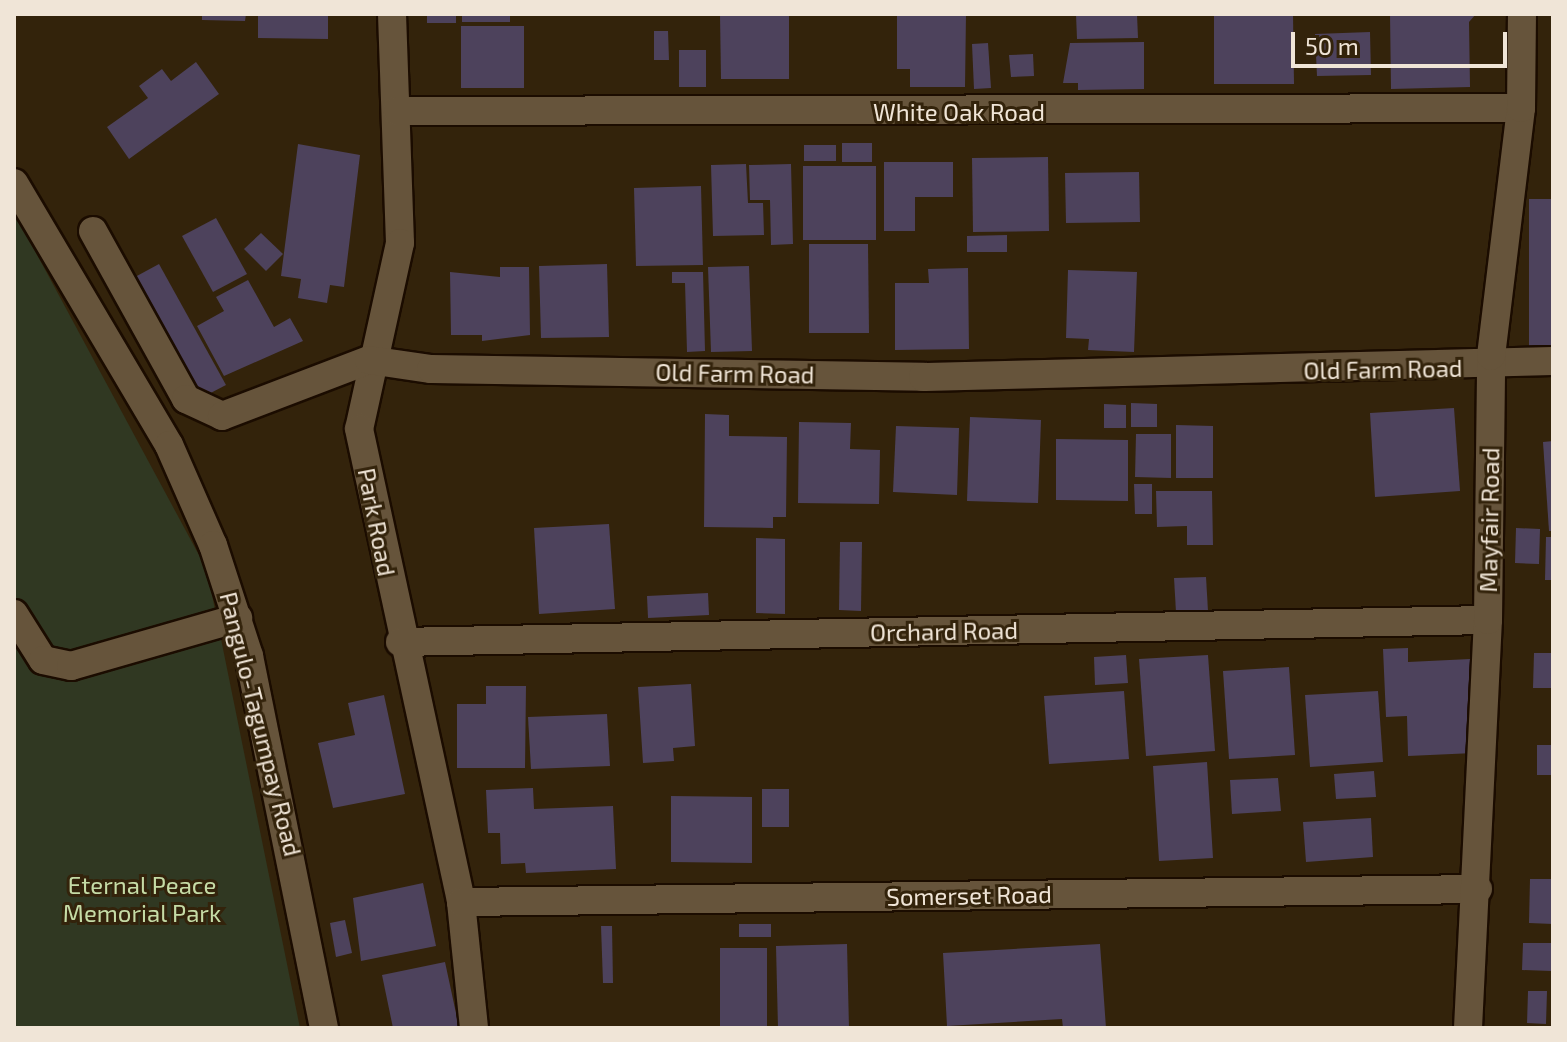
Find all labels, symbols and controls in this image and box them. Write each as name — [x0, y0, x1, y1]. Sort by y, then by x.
scale bar — [1295, 16, 1511, 66]
text: 50 m — [1305, 31, 1359, 60]
street label: White Oak Road — [873, 98, 1045, 126]
street label: Old Farm Road — [1303, 353, 1463, 385]
street label: Old Farm Road — [655, 357, 815, 389]
street label: Mayfair Road — [1473, 447, 1505, 593]
street label: Park Road — [352, 465, 402, 579]
street label: Pangulo-Tagumpay Road — [214, 589, 308, 859]
street label: Orchard Road — [870, 615, 1018, 647]
park label: Eternal Peace Memorial Park — [63, 871, 221, 927]
street label: Somerset Road — [886, 879, 1052, 911]

